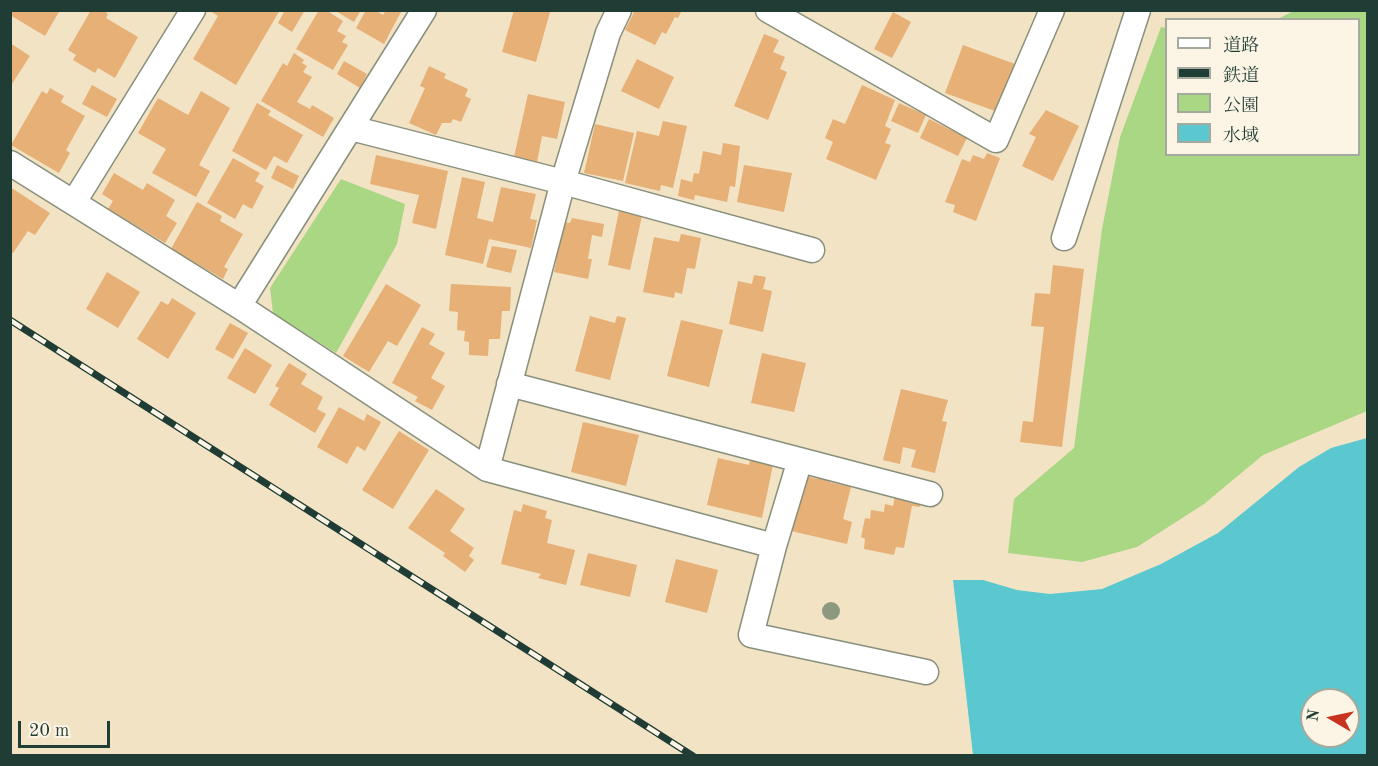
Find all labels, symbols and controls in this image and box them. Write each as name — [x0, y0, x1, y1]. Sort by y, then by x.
legend — [1165, 18, 1360, 156]
text: 道路 — [1223, 37, 1259, 55]
text: 鉄道 — [1223, 67, 1259, 85]
text: 公園 — [1223, 97, 1259, 115]
text: 水域 — [1223, 127, 1259, 145]
north arrow — [1300, 688, 1360, 748]
text: N — [1305, 708, 1323, 723]
scale bar — [21, 709, 112, 747]
text: 20 m — [29, 722, 69, 740]

